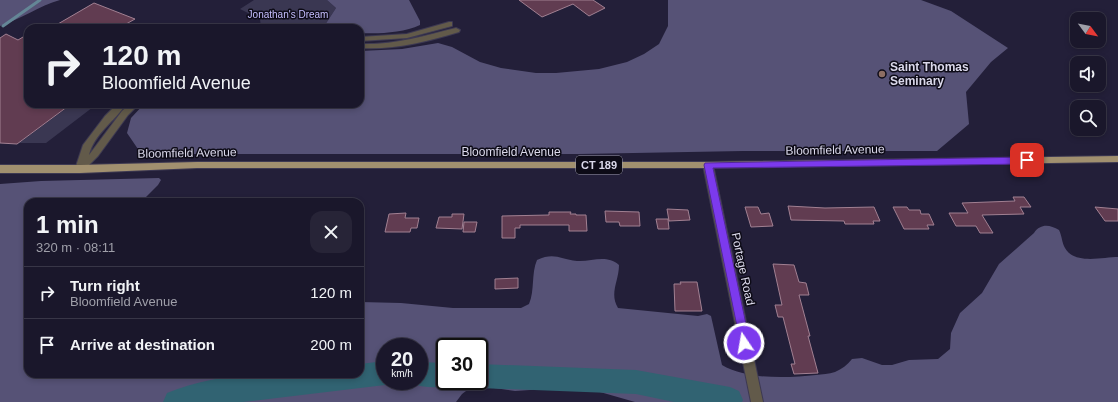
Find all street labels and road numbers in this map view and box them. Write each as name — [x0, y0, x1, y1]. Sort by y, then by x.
street label: Bloomfield Avenue — [785, 142, 885, 158]
street label: Bloomfield Avenue — [137, 145, 237, 161]
street label: Bloomfield Avenue — [461, 145, 561, 159]
road number: CT 189 — [576, 156, 622, 174]
street label: Portage Road — [728, 231, 758, 307]

